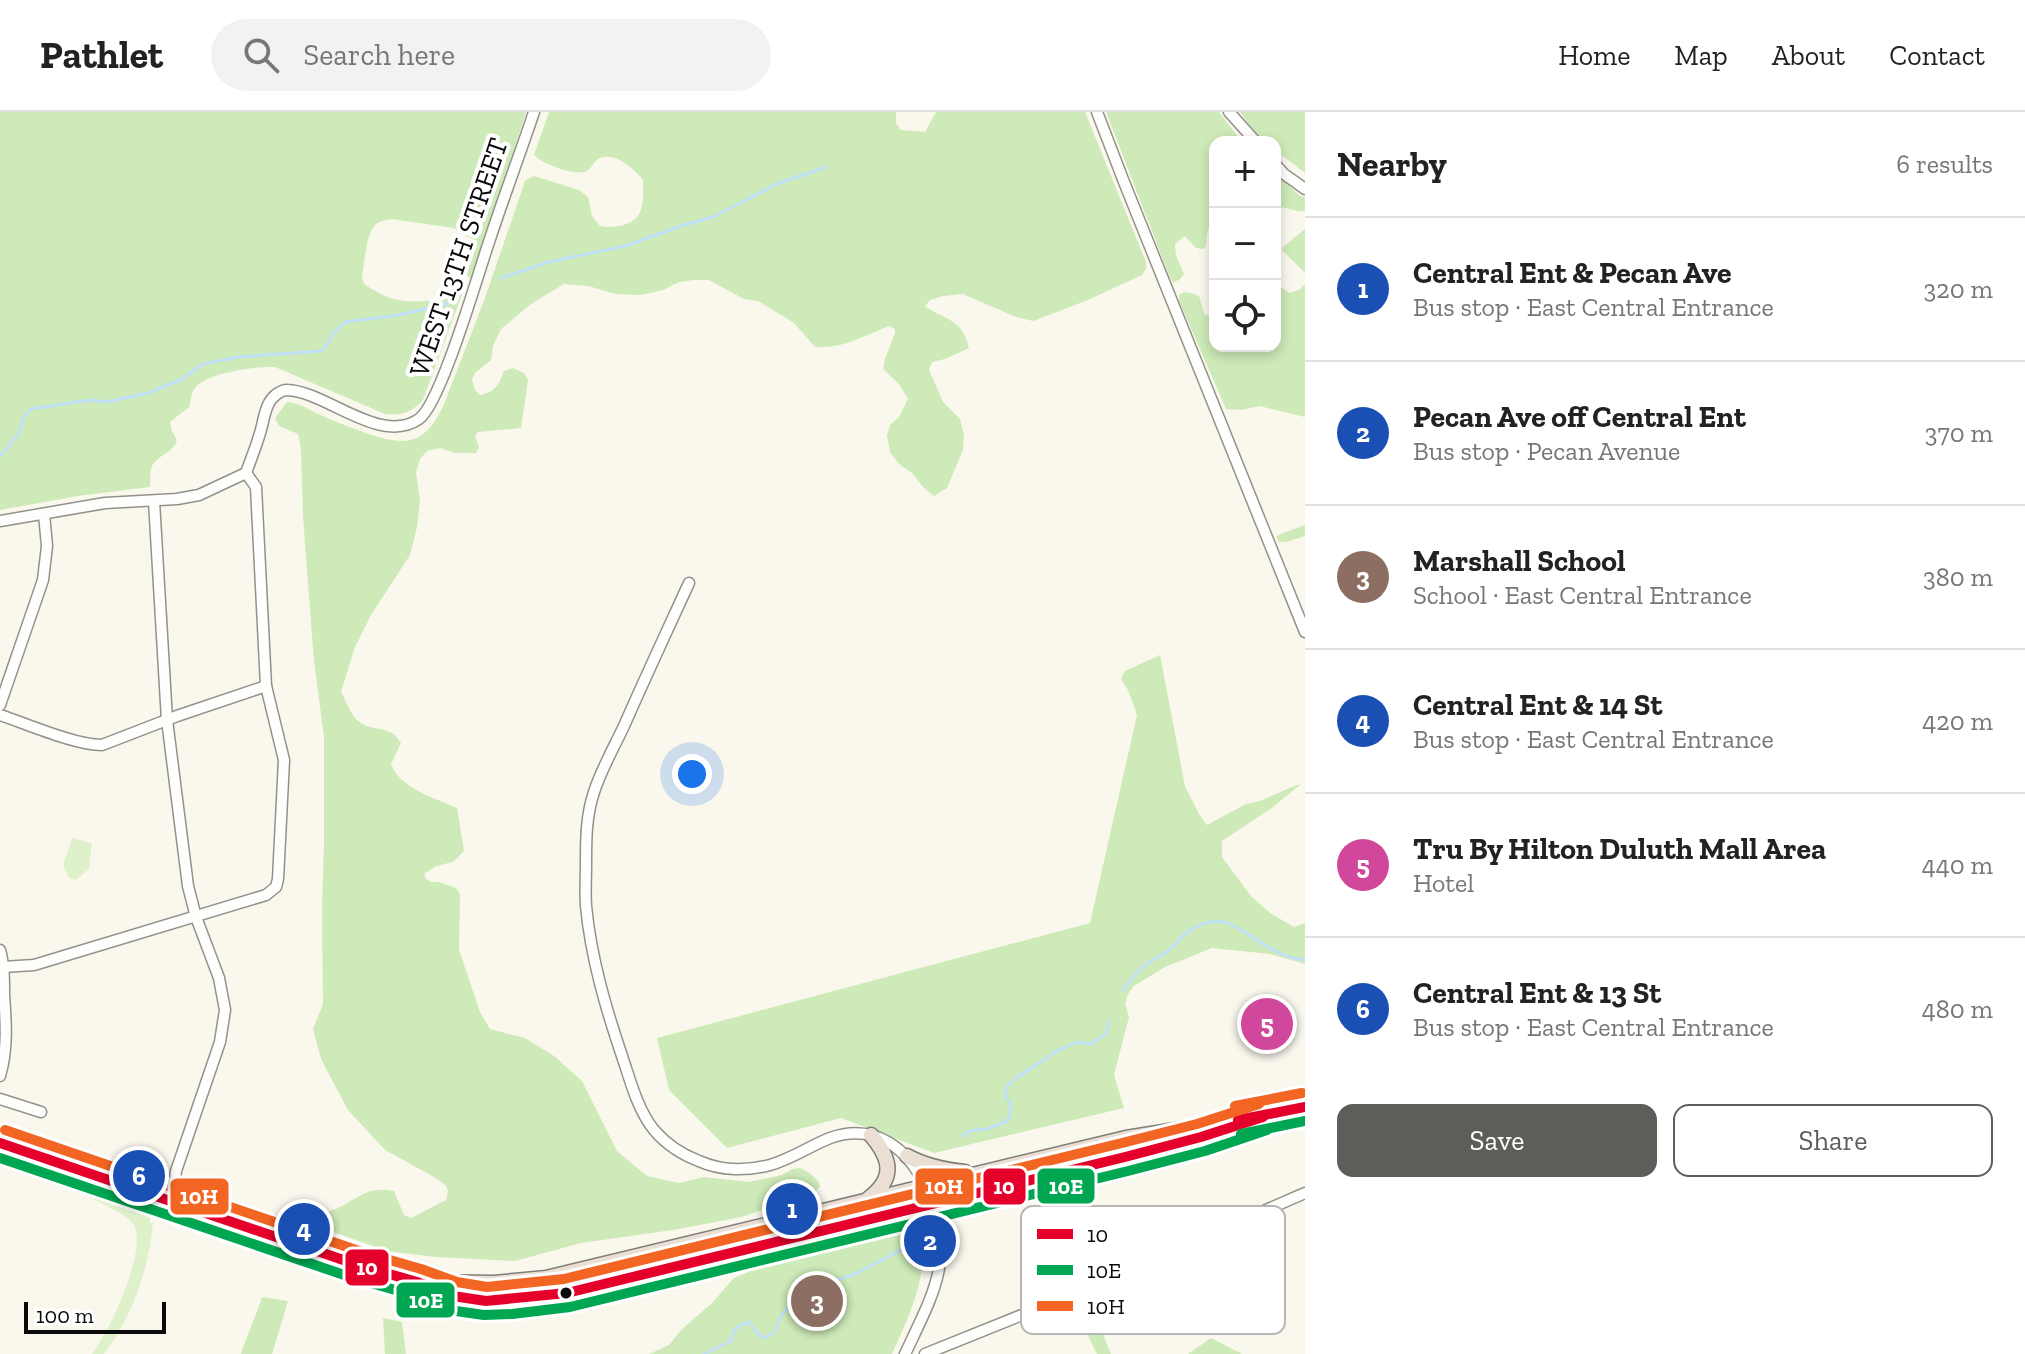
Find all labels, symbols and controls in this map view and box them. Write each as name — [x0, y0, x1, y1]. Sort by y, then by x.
search box — [211, 19, 771, 91]
text: Pathlet — [40, 32, 163, 78]
icon: search — [239, 33, 283, 77]
text: Search here — [303, 37, 455, 73]
text: Home — [1558, 39, 1630, 72]
text: Map — [1674, 39, 1728, 72]
text: About — [1772, 39, 1845, 72]
text: Contact — [1889, 39, 1985, 72]
street label: WEST 13TH STREET — [402, 134, 515, 381]
map controls — [1209, 136, 1281, 352]
button: + — [1209, 136, 1281, 208]
text: Nearby — [1337, 144, 1447, 185]
text: 6 results — [1896, 148, 1993, 180]
button: − — [1209, 208, 1281, 280]
text: Central Ent & Pecan Ave — [1413, 255, 1732, 291]
text: 1 — [1358, 273, 1368, 305]
text: 320 m — [1924, 273, 1993, 305]
button: locate — [1209, 280, 1281, 352]
text: Bus stop · East Central Entrance — [1413, 291, 1774, 323]
text: Pecan Ave off Central Ent — [1413, 399, 1746, 435]
text: 2 — [1356, 417, 1370, 449]
text: 370 m — [1925, 417, 1993, 449]
text: Bus stop · Pecan Avenue — [1413, 435, 1680, 467]
text: Marshall School — [1413, 543, 1625, 579]
text: 3 — [1356, 561, 1370, 593]
text: 380 m — [1923, 561, 1993, 593]
text: School · East Central Entrance — [1413, 579, 1752, 611]
text: Central Ent & 14 St — [1413, 687, 1662, 723]
text: 4 — [1356, 705, 1370, 737]
text: 420 m — [1922, 705, 1993, 737]
text: Bus stop · East Central Entrance — [1413, 723, 1774, 755]
your location — [672, 754, 712, 794]
text: Tru By Hilton Duluth Mall Area — [1413, 831, 1826, 867]
text: 5 — [1356, 849, 1370, 881]
text: 440 m — [1922, 849, 1993, 881]
text: Hotel — [1413, 867, 1474, 899]
text: Central Ent & 13 St — [1413, 975, 1661, 1011]
text: 6 — [1356, 993, 1370, 1025]
text: 480 m — [1922, 993, 1993, 1025]
pin: 5 — [1241, 994, 1293, 1054]
text: Bus stop · East Central Entrance — [1413, 1011, 1774, 1043]
button: Save — [1337, 1104, 1657, 1177]
button: Share — [1673, 1104, 1993, 1177]
pin: 6 — [113, 1146, 165, 1206]
line badge: 10H — [914, 1167, 975, 1206]
line badge: 10 — [982, 1167, 1027, 1206]
line badge: 10E — [1036, 1167, 1096, 1205]
text: 10H — [925, 1173, 963, 1200]
text: 10 — [993, 1173, 1015, 1200]
text: 10E — [1049, 1173, 1083, 1200]
line badge: 10H — [169, 1177, 230, 1216]
pin: 1 — [766, 1179, 818, 1239]
text: 10H — [180, 1183, 218, 1210]
pin: 4 — [278, 1199, 330, 1259]
legend — [1021, 1206, 1285, 1334]
pin: 2 — [904, 1211, 956, 1271]
text: 10 — [1087, 1221, 1108, 1248]
line badge: 10 — [344, 1248, 390, 1287]
text: 10 — [356, 1254, 378, 1281]
text: 10E — [1087, 1257, 1121, 1284]
pin: 3 — [791, 1271, 843, 1331]
line badge: 10E — [395, 1281, 456, 1319]
unlabelled marker — [558, 1285, 574, 1301]
text: 10E — [409, 1287, 443, 1314]
text: 10H — [1087, 1293, 1125, 1320]
scale bar — [24, 1298, 166, 1334]
text: 100 m — [36, 1302, 94, 1329]

